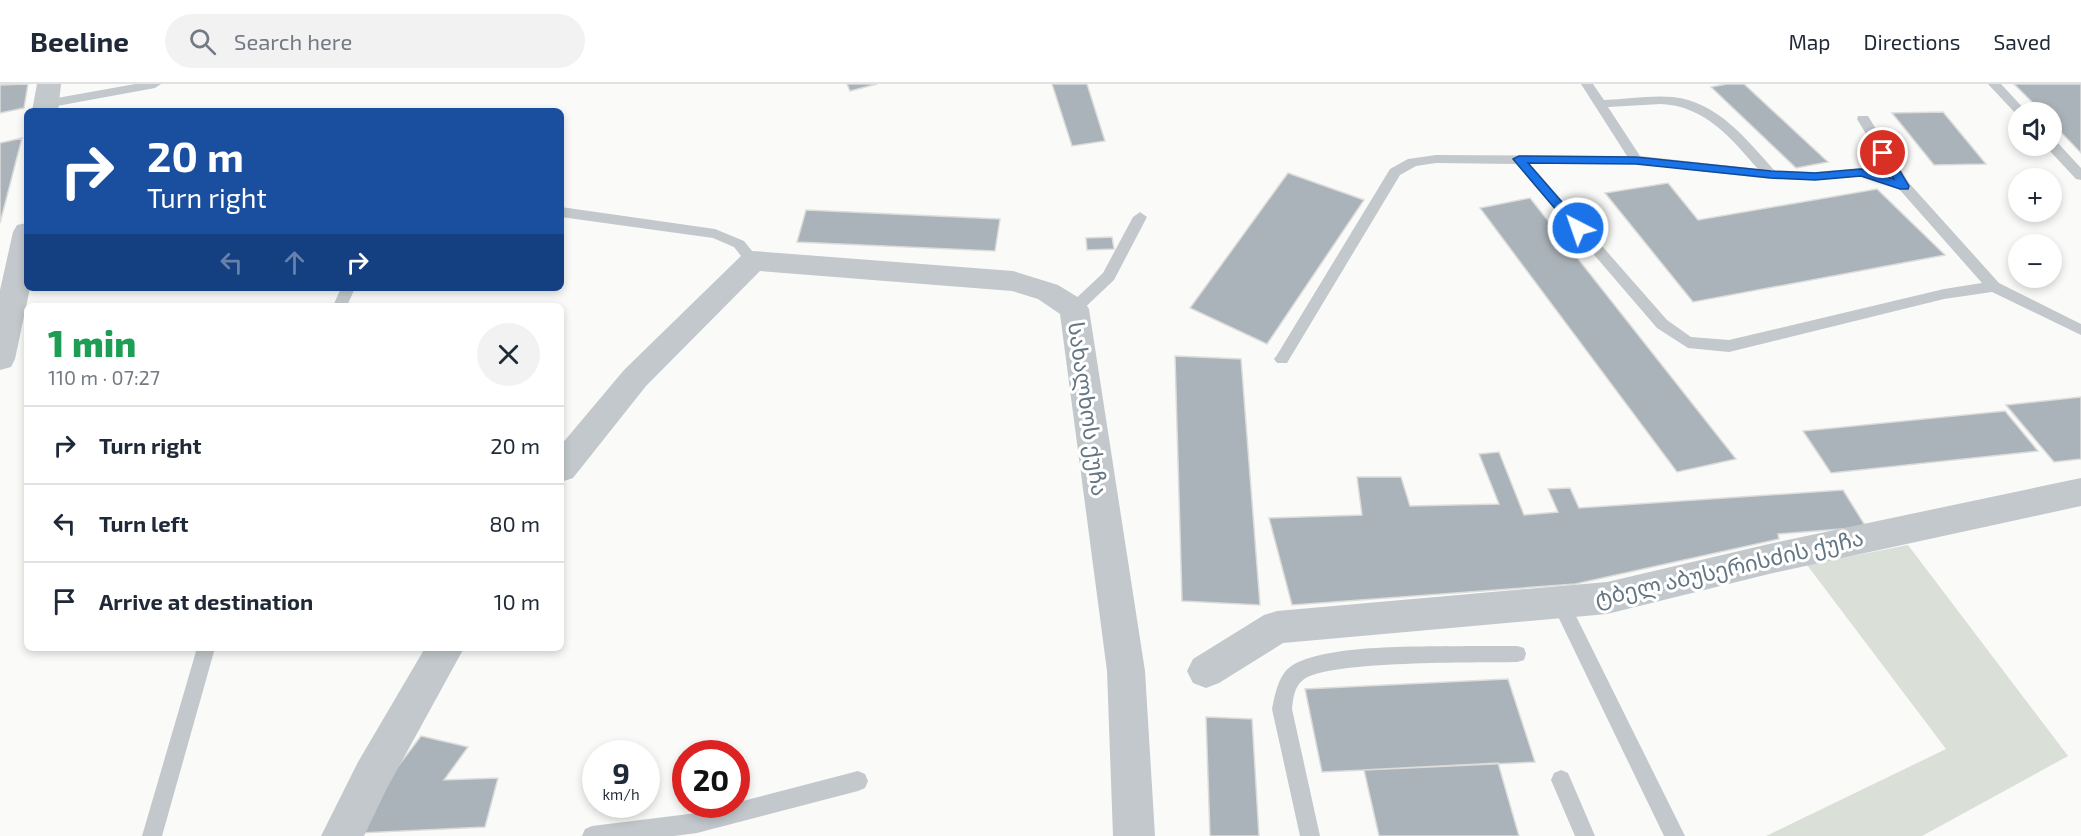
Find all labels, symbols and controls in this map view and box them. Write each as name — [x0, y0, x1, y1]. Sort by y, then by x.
search box — [165, 14, 585, 68]
text: Beeline — [30, 24, 129, 58]
icon: search — [186, 25, 219, 58]
text: Search here — [234, 28, 352, 54]
text: Map — [1788, 29, 1831, 54]
text: Directions — [1864, 29, 1960, 54]
text: Saved — [1993, 29, 2051, 54]
map controls — [2008, 102, 2062, 288]
button: sound — [2008, 102, 2062, 156]
pin — [1857, 127, 1908, 178]
text: 20 m — [147, 130, 244, 180]
icon: right — [48, 132, 126, 210]
icon: arrive — [1866, 136, 1899, 169]
button: + — [2008, 168, 2062, 222]
text: Turn right — [147, 181, 267, 213]
position arrow — [1546, 196, 1610, 260]
button: − — [2008, 234, 2062, 288]
icon: left — [215, 246, 248, 279]
icon: ahead — [278, 246, 311, 279]
icon: right — [341, 246, 374, 279]
street label: სახალხოს ქუჩა — [1062, 320, 1114, 498]
text: 1 min — [48, 321, 136, 364]
button: close — [477, 323, 540, 386]
text: 110 m · 07:27 — [48, 365, 160, 389]
icon: right — [48, 429, 81, 462]
text: Turn right — [99, 432, 201, 458]
text: 20 m — [490, 432, 540, 458]
icon: left — [48, 507, 81, 540]
text: Turn left — [99, 510, 188, 536]
text: 80 m — [489, 510, 540, 536]
street label: ტბელ აბუსერისძის ქუჩა — [1592, 523, 1866, 613]
icon: arrive — [48, 585, 81, 618]
text: Arrive at destination — [99, 588, 313, 614]
text: 10 m — [494, 588, 540, 614]
speed limit sign: 20 — [672, 740, 750, 818]
text: 9 — [612, 754, 630, 790]
text: km/h — [602, 785, 640, 803]

